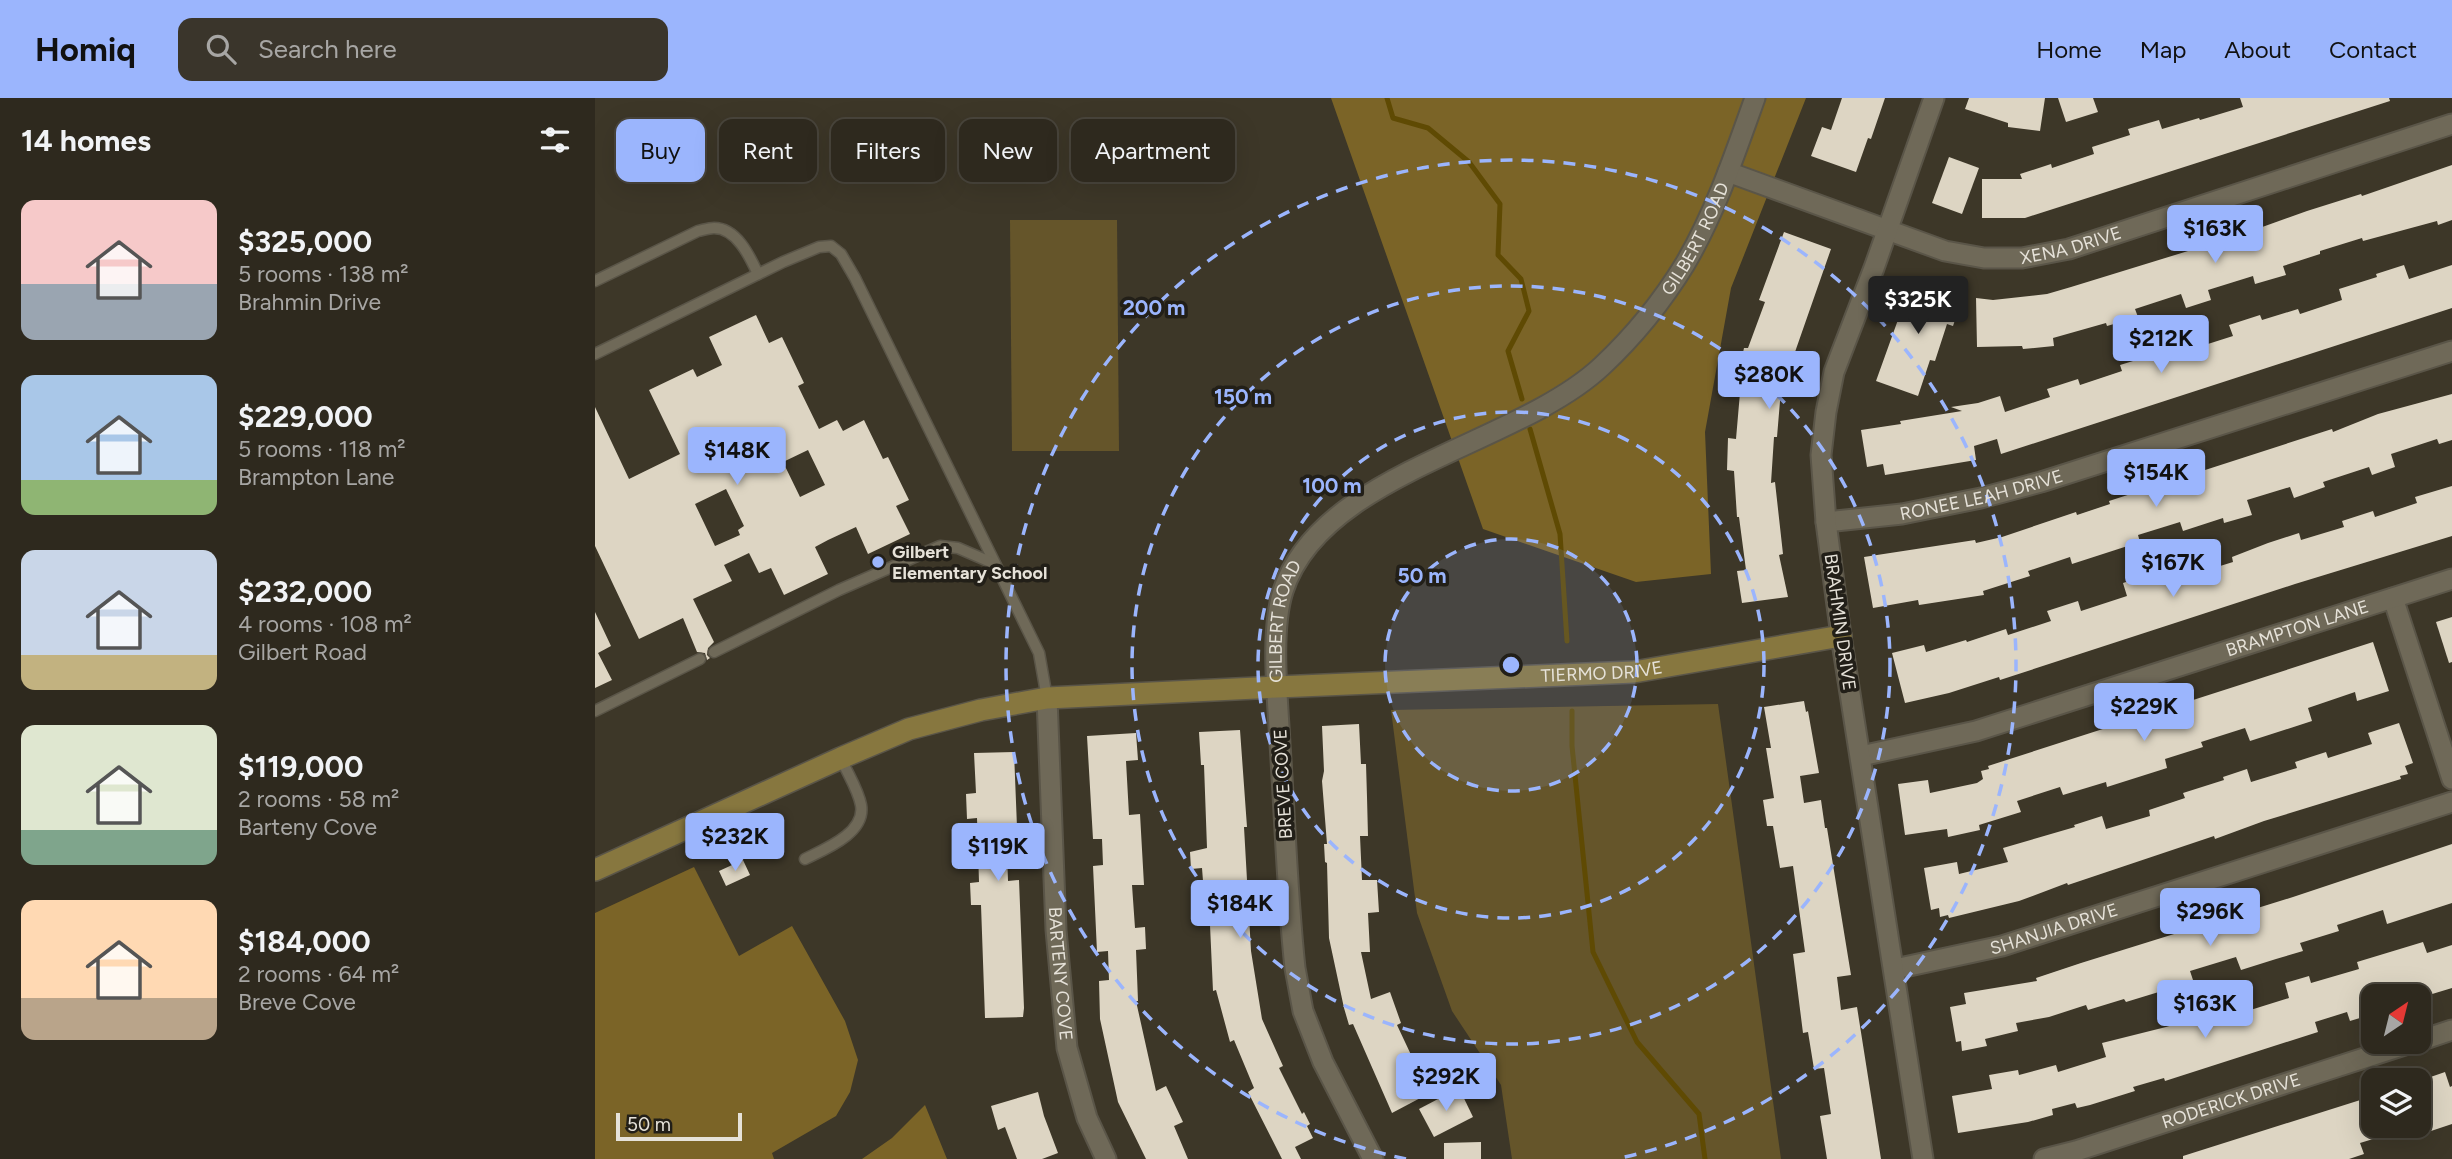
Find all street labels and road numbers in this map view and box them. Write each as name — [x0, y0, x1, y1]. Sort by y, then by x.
street label: GILBERT ROAD — [1657, 179, 1734, 299]
street label: XENA DRIVE — [2018, 222, 2124, 269]
street label: RONEE LEAH DRIVE — [1898, 465, 2066, 525]
street label: BRAHMIN DRIVE — [1819, 552, 1861, 692]
street label: GILBERT ROAD — [1265, 556, 1306, 683]
street label: BRAMPTON LANE — [2223, 595, 2371, 661]
street label: TIERMO DRIVE — [1540, 656, 1664, 687]
street label: BREVE COVE — [1269, 728, 1297, 840]
street label: SHANJIA DRIVE — [1988, 899, 2121, 959]
street label: BARTENY COVE — [1044, 906, 1077, 1041]
street label: RODERICK DRIVE — [2159, 1068, 2303, 1134]

